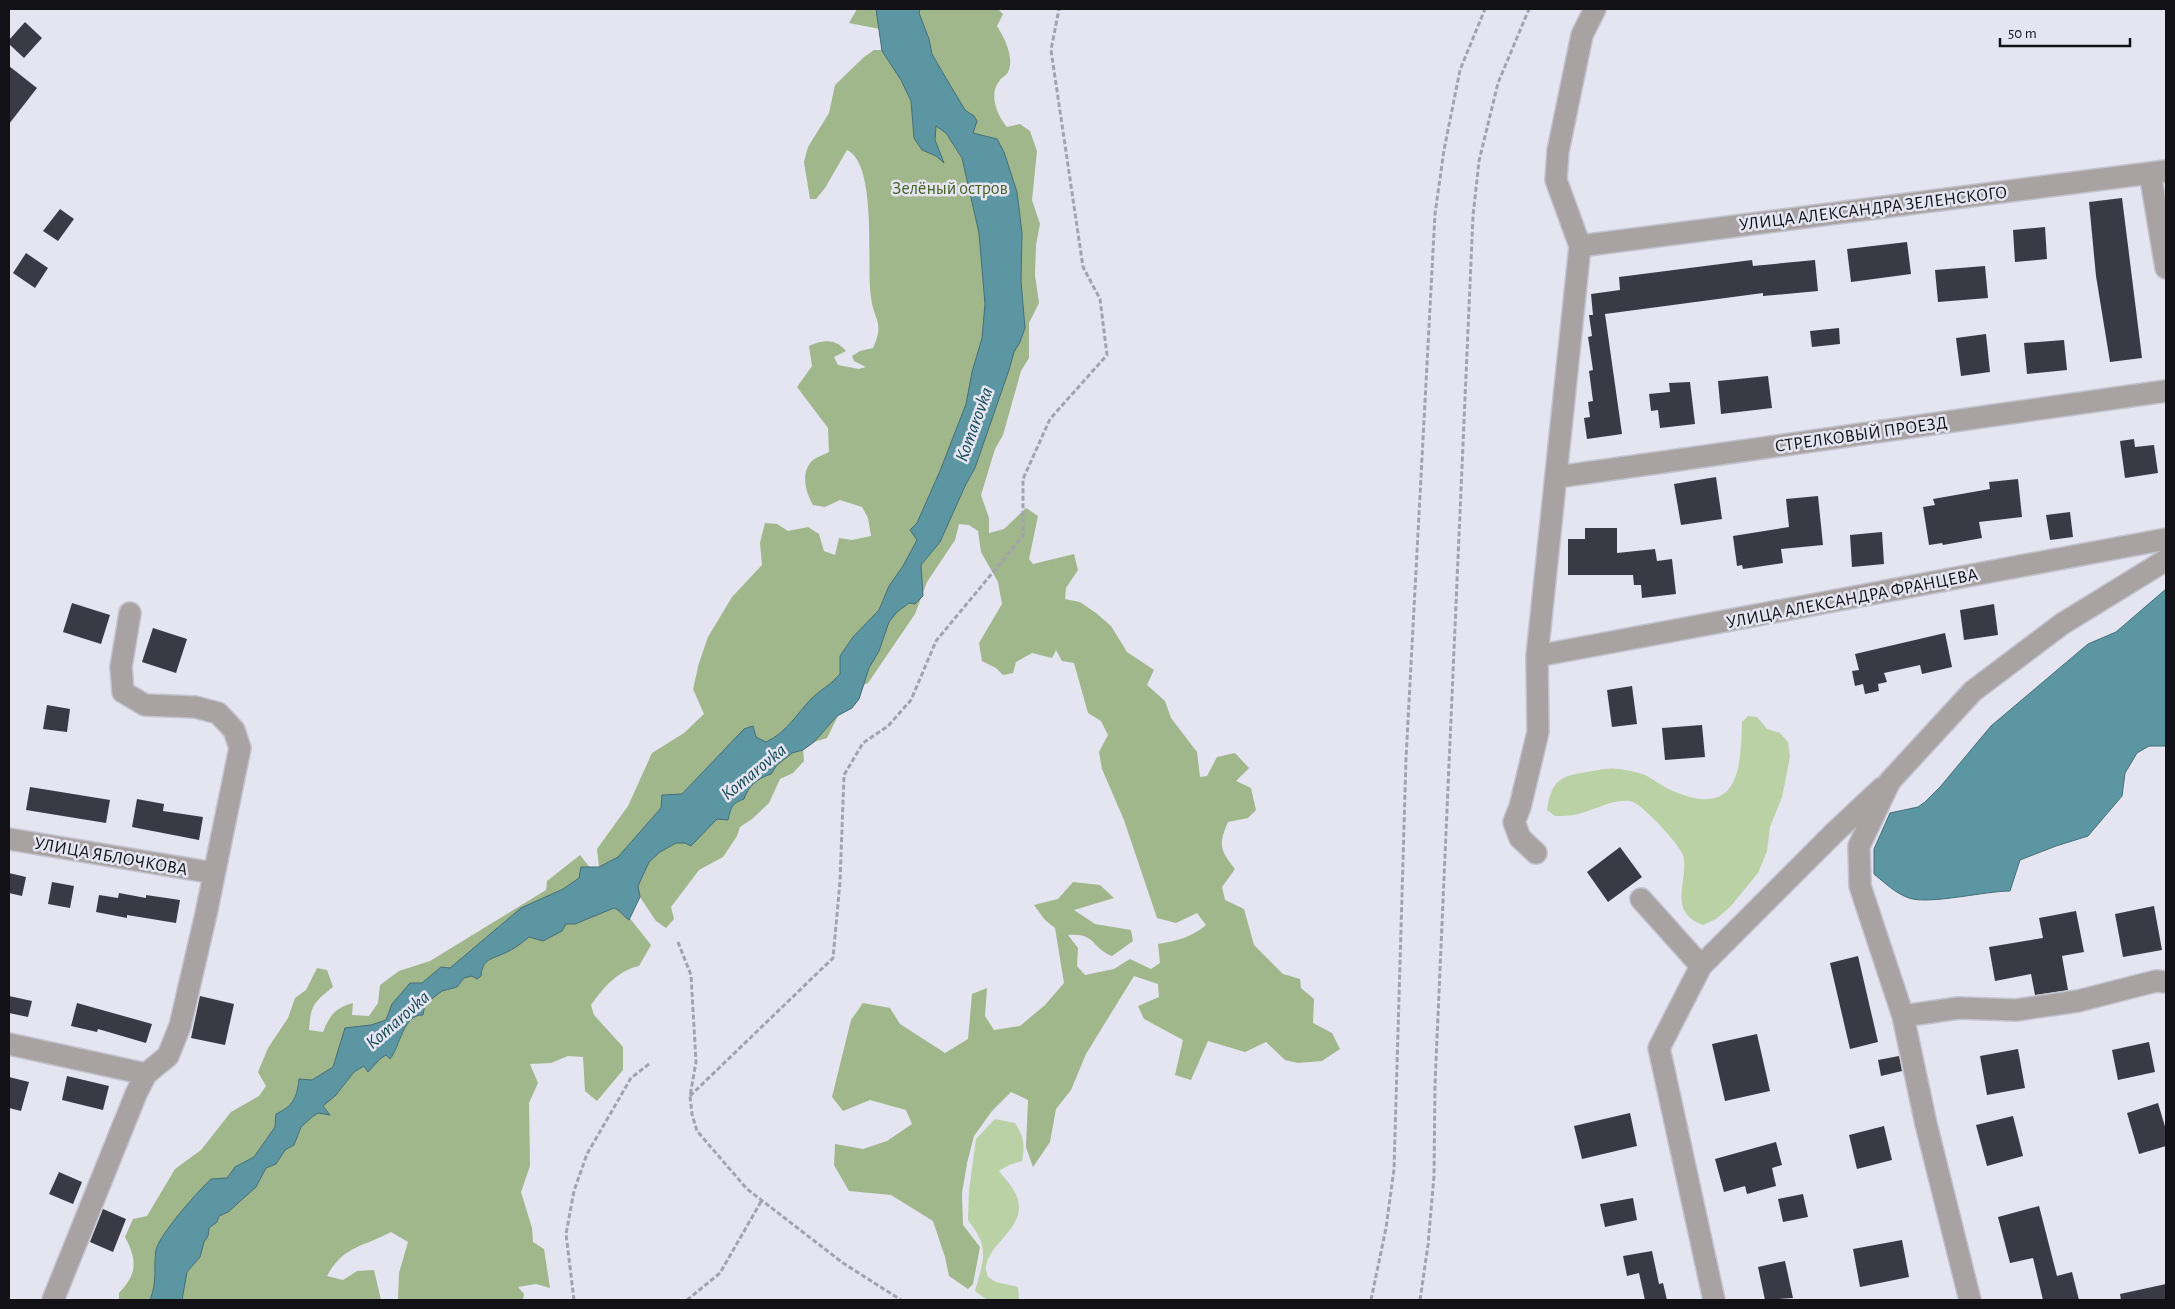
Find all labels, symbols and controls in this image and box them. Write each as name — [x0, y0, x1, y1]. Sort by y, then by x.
scale bar — [2000, 15, 2130, 47]
text: 50 m — [2008, 26, 2037, 41]
park label: Зелёный остров — [892, 180, 1008, 198]
street label: УЛИЦА АЛЕКСАНДРА ЗЕЛЕНСКОГО — [1738, 184, 2008, 234]
water label: Komarovka — [952, 385, 997, 464]
street label: СТРЕЛКОВЫЙ ПРОЕЗД — [1773, 412, 1949, 456]
street label: УЛИЦА АЛЕКСАНДРА ФРАНЦЕВА — [1725, 566, 1980, 632]
water label: Komarovka — [718, 740, 790, 804]
street label: УЛИЦА ЯБЛОЧКОВА — [33, 835, 189, 879]
water label: Komarovka — [362, 987, 434, 1053]

